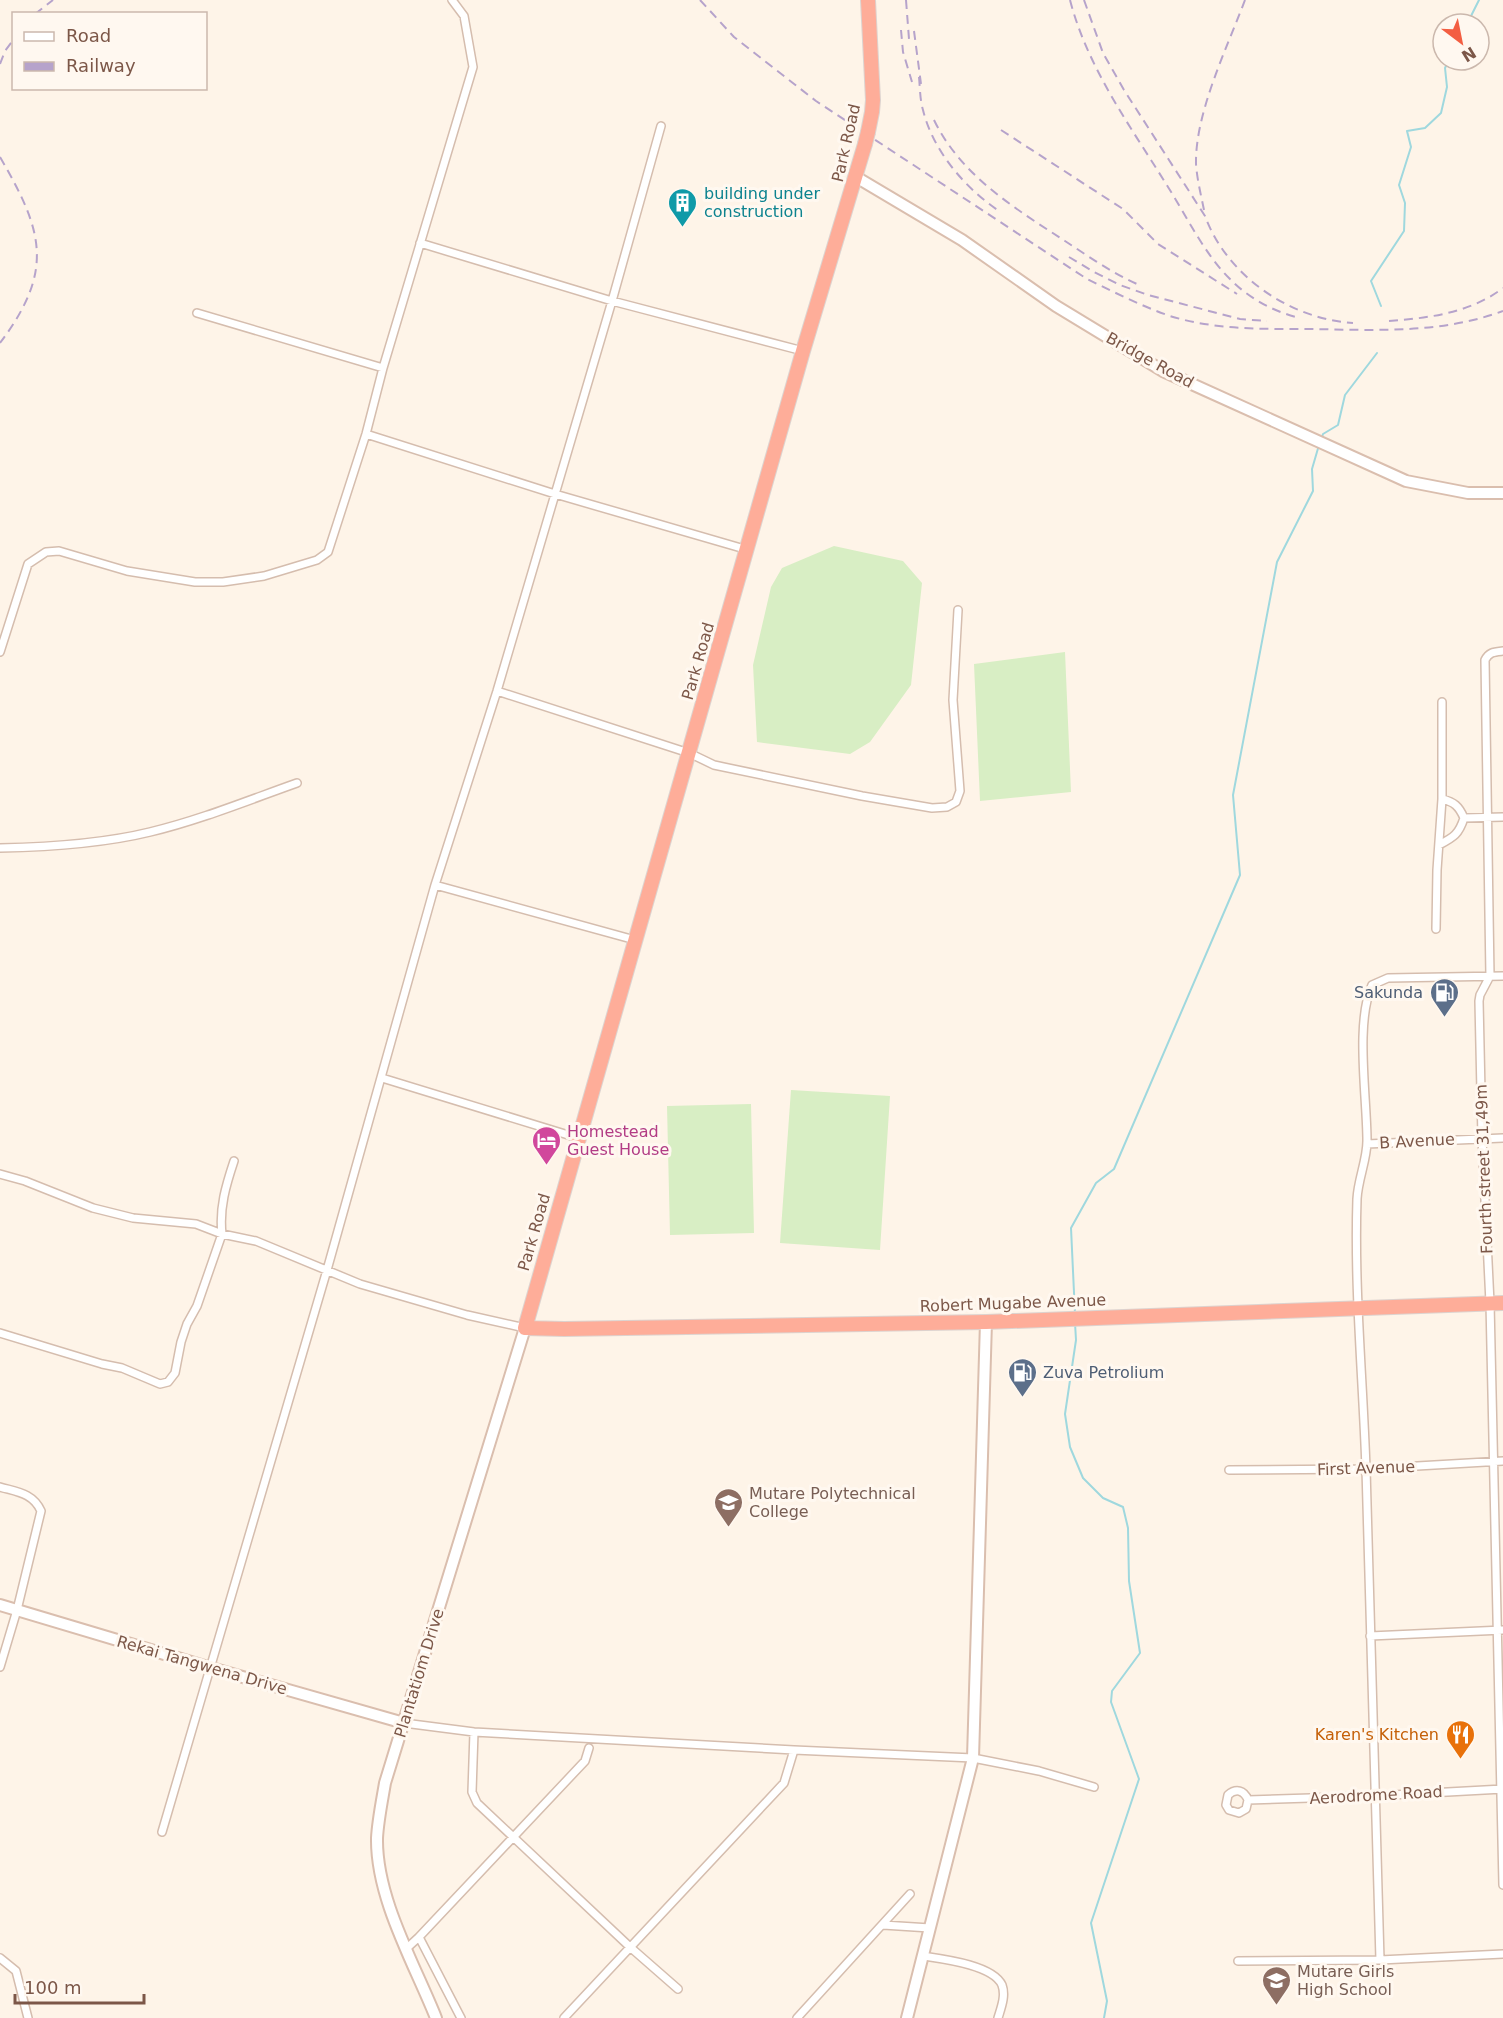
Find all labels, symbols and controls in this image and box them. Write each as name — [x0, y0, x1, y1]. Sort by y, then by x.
legend — [12, 12, 207, 90]
north arrow — [1431, 12, 1491, 72]
text: Road — [66, 25, 111, 46]
text: N — [1458, 43, 1479, 66]
text: Railway — [66, 55, 136, 76]
street label: Park Road — [828, 102, 864, 184]
place label: building under construction — [704, 184, 820, 221]
building icon: building under construction — [667, 186, 699, 228]
street label: Bridge Road — [1103, 328, 1197, 392]
street label: Park Road — [678, 620, 718, 702]
fuel station icon: Sakunda — [1428, 976, 1460, 1018]
place label: Sakunda — [1354, 983, 1423, 1002]
street label: Fourth street 31,49m — [1472, 1084, 1496, 1254]
place label: Homestead Guest House — [567, 1122, 669, 1159]
hotel icon: Homestead Guest House — [530, 1124, 562, 1166]
street label: B Avenue — [1379, 1130, 1455, 1152]
street label: Park Road — [514, 1191, 554, 1273]
street label: Robert Mugabe Avenue — [919, 1290, 1107, 1316]
fuel station icon: Zuva Petrolium — [1006, 1356, 1038, 1398]
place label: Zuva Petrolium — [1043, 1363, 1164, 1382]
street label: First Avenue — [1317, 1457, 1415, 1479]
place label: Mutare Polytechnical College — [749, 1484, 916, 1521]
school or university icon: Mutare Polytechnical College — [712, 1486, 744, 1528]
street label: Plantatiom Drive — [390, 1606, 448, 1740]
street label: Rekai Tangwena Drive — [115, 1632, 289, 1698]
restaurant icon: Karen's Kitchen — [1444, 1718, 1476, 1760]
place label: Karen's Kitchen — [1315, 1725, 1439, 1744]
street label: Aerodrome Road — [1309, 1782, 1443, 1808]
place label: Mutare Girls High School — [1297, 1962, 1394, 1999]
school or university icon: Mutare Girls High School — [1260, 1964, 1292, 2006]
scale bar — [15, 1967, 144, 2005]
text: 100 m — [24, 1977, 82, 1998]

